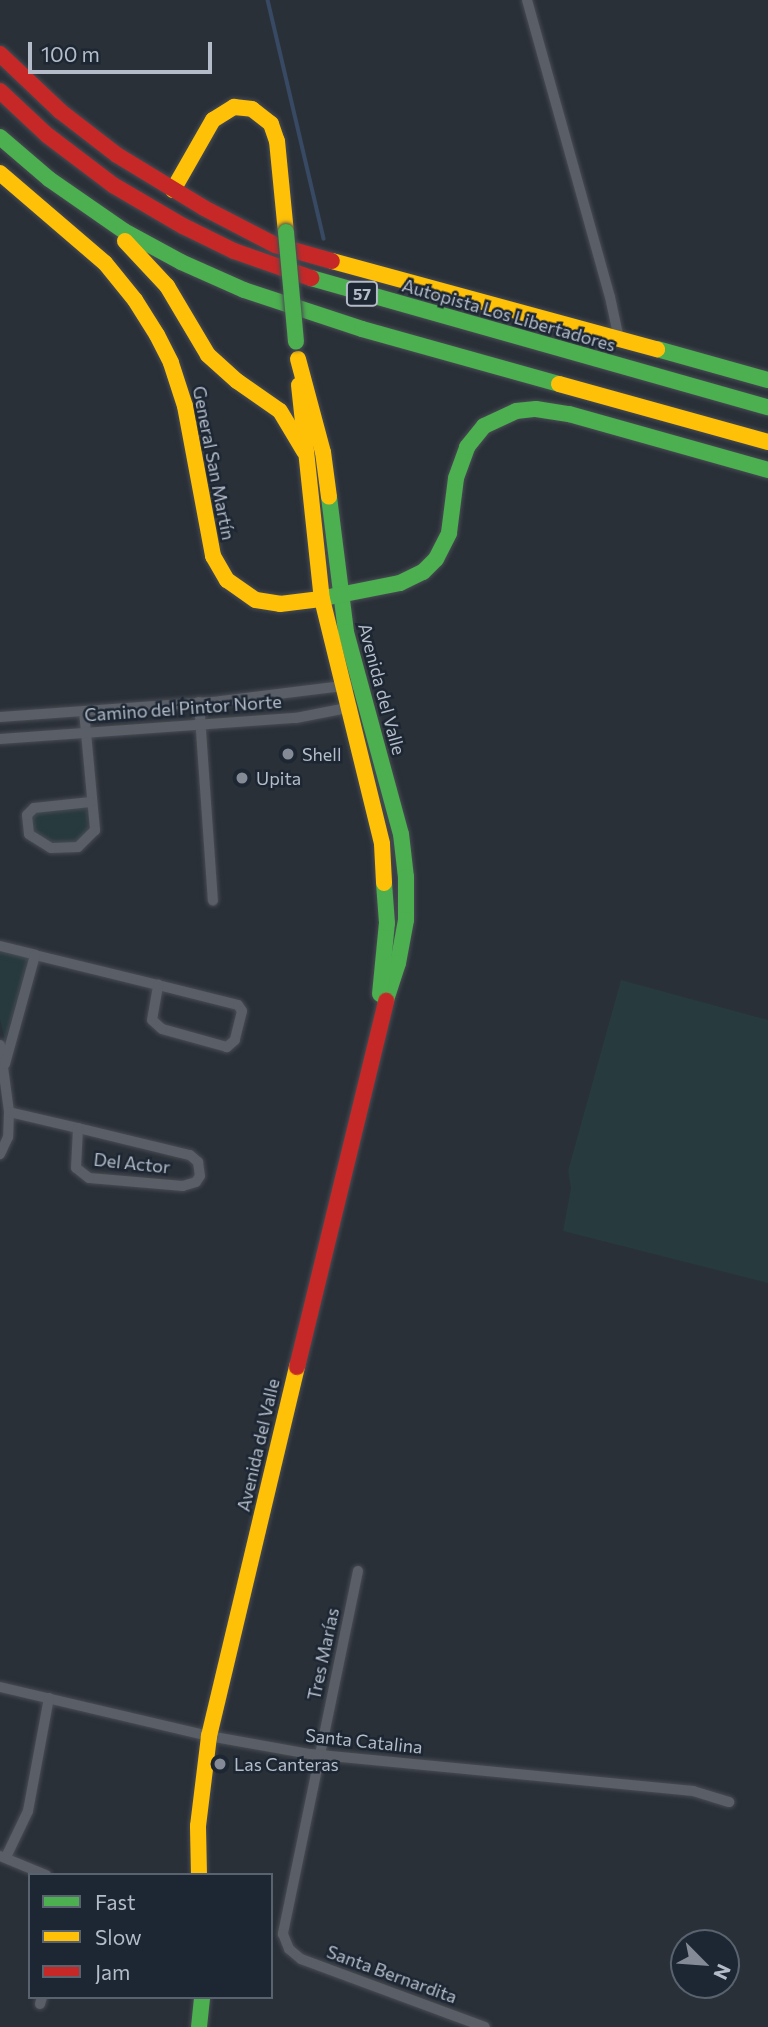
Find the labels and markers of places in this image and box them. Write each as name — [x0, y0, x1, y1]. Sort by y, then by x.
place label: Shell — [302, 743, 342, 765]
marker: Shell — [280, 746, 296, 762]
place label: Upita — [256, 767, 301, 789]
marker: Upita — [234, 770, 250, 786]
place label: Las Canteras — [234, 1753, 339, 1775]
marker: Las Canteras — [212, 1756, 228, 1772]

